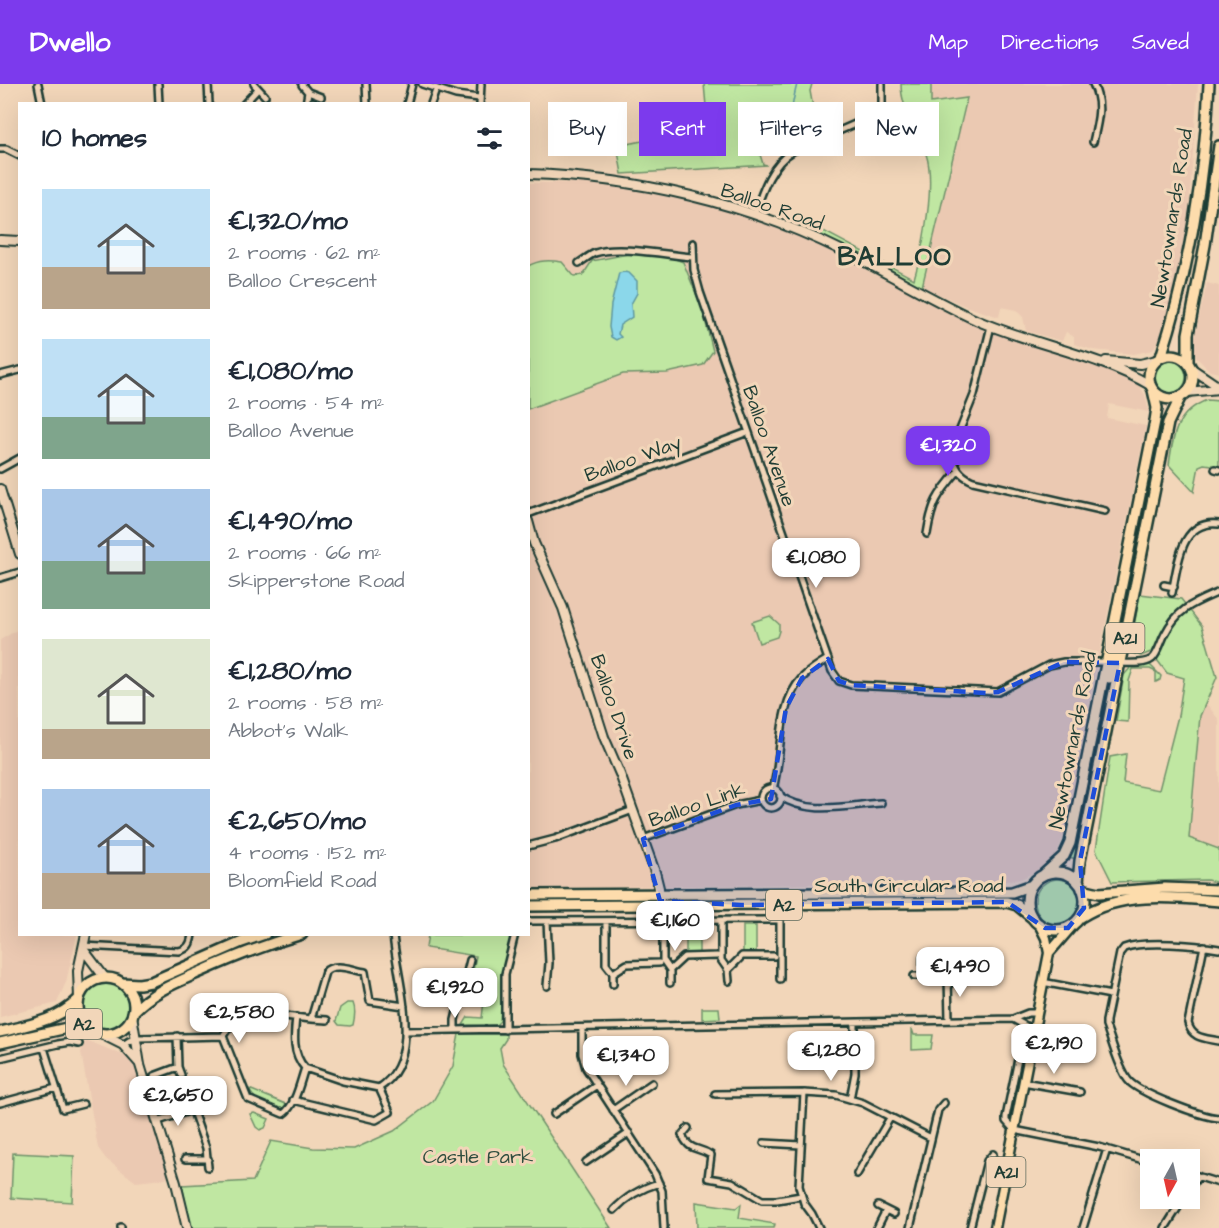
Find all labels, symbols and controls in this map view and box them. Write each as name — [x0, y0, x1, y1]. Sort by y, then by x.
text: Dwello — [30, 23, 111, 62]
text: Map — [928, 28, 968, 57]
text: Directions — [1001, 28, 1099, 57]
text: Saved — [1132, 28, 1189, 57]
chip: Buy — [548, 102, 627, 156]
chip: Rent — [639, 102, 726, 156]
chip: Filters — [738, 102, 843, 156]
chip: New — [855, 102, 939, 156]
text: 10 homes — [42, 120, 147, 156]
icon: filters — [473, 122, 506, 155]
street label: Newtownards Road — [1144, 127, 1200, 309]
street label: Balloo Road — [717, 176, 827, 238]
text: €1,320/mo — [228, 203, 348, 239]
icon: home — [90, 213, 162, 285]
text: 2 rooms · 62 m² — [228, 239, 380, 267]
district label: BALLOO — [838, 239, 952, 275]
text: Balloo Crescent — [228, 267, 377, 295]
text: €1,080/mo — [228, 353, 353, 389]
icon: home — [90, 363, 162, 435]
street label: Balloo Avenue — [735, 382, 803, 510]
text: 2 rooms · 54 m² — [228, 389, 384, 417]
text: Balloo Avenue — [228, 417, 354, 445]
pin: €1,320 — [899, 426, 997, 477]
street label: Balloo Way — [581, 429, 686, 490]
text: €1,320 — [920, 431, 976, 459]
text: €1,490/mo — [228, 503, 352, 539]
icon: home — [90, 513, 162, 585]
pin: €1,080 — [767, 538, 865, 589]
text: 2 rooms · 66 m² — [228, 539, 382, 567]
text: €1,080 — [786, 543, 846, 571]
text: Skipperstone Road — [228, 567, 404, 595]
road number: A21 — [1106, 623, 1144, 653]
street label: Newtownards Road — [1042, 649, 1104, 831]
street label: Balloo Drive — [583, 651, 645, 763]
text: €1,280/mo — [228, 653, 351, 689]
icon: home — [90, 663, 162, 735]
text: 2 rooms · 58 m² — [228, 689, 384, 717]
text: Abbot's Walk — [228, 717, 348, 745]
street label: Balloo Link — [645, 775, 749, 835]
text: €2,650/mo — [228, 803, 366, 839]
icon: home — [90, 813, 162, 885]
text: 4 rooms · 152 m² — [228, 839, 387, 867]
text: Bloomfield Road — [228, 867, 377, 895]
street label: South Circular Road — [814, 872, 1004, 900]
road number: A2 — [766, 890, 802, 920]
pin: €1,160 — [626, 901, 724, 952]
text: €1,160 — [650, 906, 700, 934]
pin: €1,490 — [911, 947, 1009, 998]
text: €1,490 — [930, 952, 990, 980]
pin: €1,920 — [406, 968, 504, 1019]
text: €1,920 — [426, 973, 484, 1001]
pin: €2,580 — [190, 993, 288, 1044]
text: €2,580 — [204, 998, 274, 1026]
road number: A2 — [66, 1009, 102, 1039]
pin: €2,190 — [1005, 1024, 1103, 1075]
text: €2,190 — [1025, 1029, 1083, 1057]
pin: €1,280 — [782, 1031, 880, 1082]
pin: €1,340 — [577, 1036, 675, 1087]
text: €1,280 — [801, 1036, 861, 1064]
text: €1,340 — [597, 1041, 655, 1069]
pin: €2,650 — [129, 1076, 227, 1127]
text: €2,650 — [143, 1081, 213, 1109]
park label: Castle Park — [423, 1143, 533, 1171]
north arrow — [1140, 1149, 1200, 1209]
map controls — [1140, 1149, 1200, 1209]
road number: A21 — [986, 1157, 1026, 1187]

